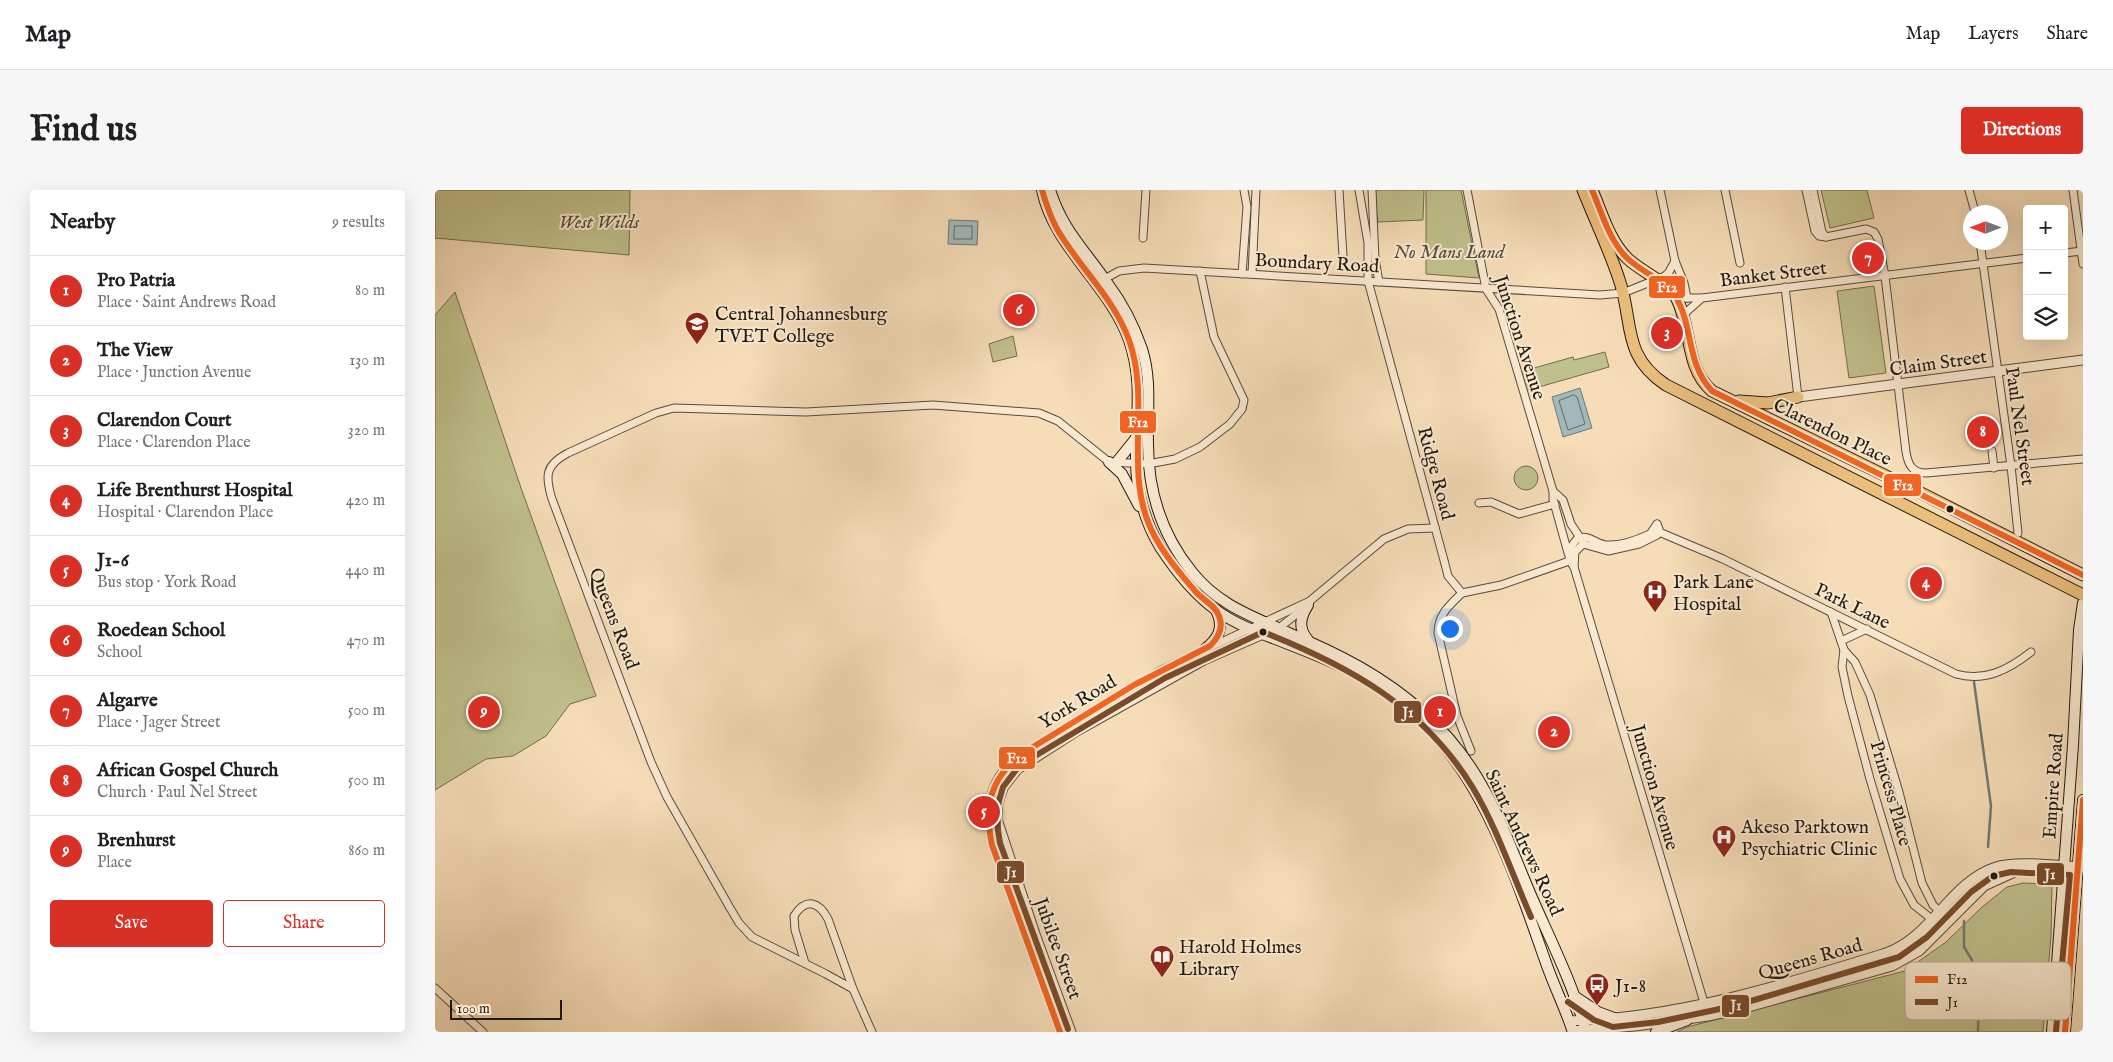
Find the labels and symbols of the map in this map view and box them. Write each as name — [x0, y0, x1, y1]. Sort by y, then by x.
north arrow — [1963, 205, 2008, 250]
park label: West Wilds — [559, 211, 640, 235]
pin: 7 — [1852, 239, 1884, 277]
park label: No Mans Land — [1393, 241, 1506, 265]
street label: Boundary Road — [1254, 249, 1381, 279]
street label: Banket Street — [1718, 256, 1829, 293]
street label: Junction Avenue — [1487, 270, 1551, 403]
line badge: F12 — [1648, 275, 1686, 299]
text: F12 — [1657, 279, 1678, 297]
pin: 6 — [1003, 291, 1035, 329]
place label: Central Johannesburg TVET College — [715, 303, 888, 349]
school or university icon: Central Johannesburg TVET College — [684, 311, 710, 345]
pin: 3 — [1651, 314, 1683, 352]
street label: Claim Street — [1888, 345, 1989, 383]
street label: Paul Nel Street — [1999, 365, 2039, 488]
street label: Clarendon Place — [1769, 394, 1895, 472]
line badge: F12 — [1119, 410, 1157, 434]
pin: 8 — [1967, 413, 1999, 451]
text: F12 — [1128, 414, 1149, 432]
street label: Ridge Road — [1411, 424, 1459, 524]
line badge: F12 — [1883, 473, 1922, 497]
text: F12 — [1893, 477, 1914, 495]
unlabelled marker — [1945, 504, 1955, 514]
pin: 4 — [1910, 564, 1942, 602]
street label: Queens Road — [583, 565, 644, 674]
place label: Park Lane Hospital — [1673, 571, 1754, 617]
street label: Park Lane — [1811, 578, 1894, 635]
hospital icon: Park Lane Hospital — [1642, 579, 1668, 613]
your location — [1437, 616, 1463, 642]
unlabelled marker — [1258, 627, 1268, 637]
street label: York Road — [1035, 670, 1122, 735]
pin: 9 — [468, 693, 500, 731]
pin: 1 — [1424, 693, 1456, 731]
line badge: J1 — [1393, 700, 1422, 724]
text: J1 — [1401, 704, 1413, 722]
pin: 2 — [1538, 713, 1570, 751]
street label: Junction Avenue — [1624, 720, 1684, 853]
street label: Empire Road — [2038, 732, 2070, 840]
street label: Princess Place — [1864, 738, 1917, 849]
line badge: F12 — [998, 746, 1036, 770]
text: F12 — [1007, 750, 1028, 768]
street label: Saint Andrews Road — [1479, 766, 1568, 921]
pin: 5 — [968, 793, 1000, 831]
place label: Akeso Parktown Psychiatric Clinic — [1740, 816, 1877, 862]
hospital icon: Akeso Parktown Psychiatric Clinic — [1711, 824, 1737, 858]
line badge: J1 — [996, 860, 1025, 884]
line badge: J1 — [2036, 862, 2065, 886]
text: J1 — [1004, 864, 1016, 882]
text: J1 — [2043, 866, 2055, 884]
unlabelled marker — [1989, 871, 1999, 881]
street label: Jubilee Street — [1027, 893, 1087, 1003]
street label: Queens Road — [1756, 933, 1866, 986]
place label: Harold Holmes Library — [1179, 936, 1301, 982]
library icon: Harold Holmes Library — [1149, 944, 1175, 978]
legend — [1905, 962, 2071, 1020]
text: F12 — [1947, 971, 1968, 989]
bus stop icon: J1-8 — [1584, 972, 1610, 1006]
place label: J1-8 — [1613, 975, 1646, 999]
line badge: J1 — [1721, 994, 1750, 1018]
text: J1 — [1945, 994, 1958, 1012]
scale bar — [450, 997, 563, 1020]
text: J1 — [1729, 997, 1741, 1015]

